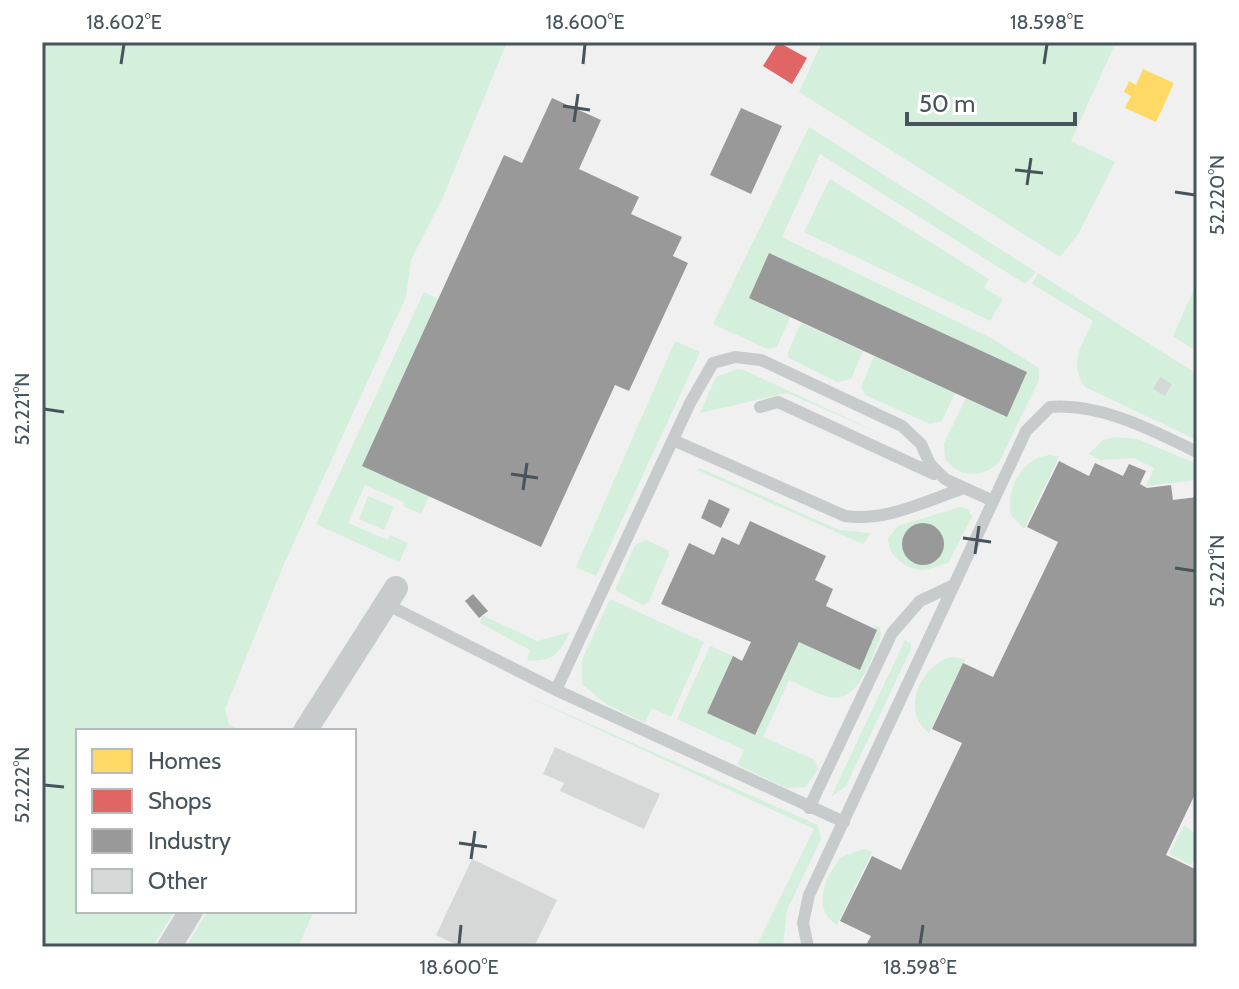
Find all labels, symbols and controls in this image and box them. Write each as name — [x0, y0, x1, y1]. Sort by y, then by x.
text: 18.602°E — [86, 10, 162, 34]
text: 18.600°E — [546, 10, 624, 34]
text: 18.598°E — [1010, 10, 1084, 34]
scale bar — [907, 76, 1075, 126]
text: 50 m — [919, 89, 975, 118]
text: 52.220°N — [1205, 155, 1229, 235]
text: 52.221°N — [10, 373, 34, 445]
text: 52.221°N — [1205, 535, 1229, 607]
legend — [76, 729, 356, 913]
text: Homes — [148, 746, 221, 775]
text: 52.222°N — [10, 747, 34, 823]
text: Shops — [148, 786, 211, 815]
text: Industry — [148, 826, 231, 855]
text: Other — [148, 866, 208, 895]
text: 18.600°E — [420, 955, 498, 979]
text: 18.598°E — [883, 955, 957, 979]

